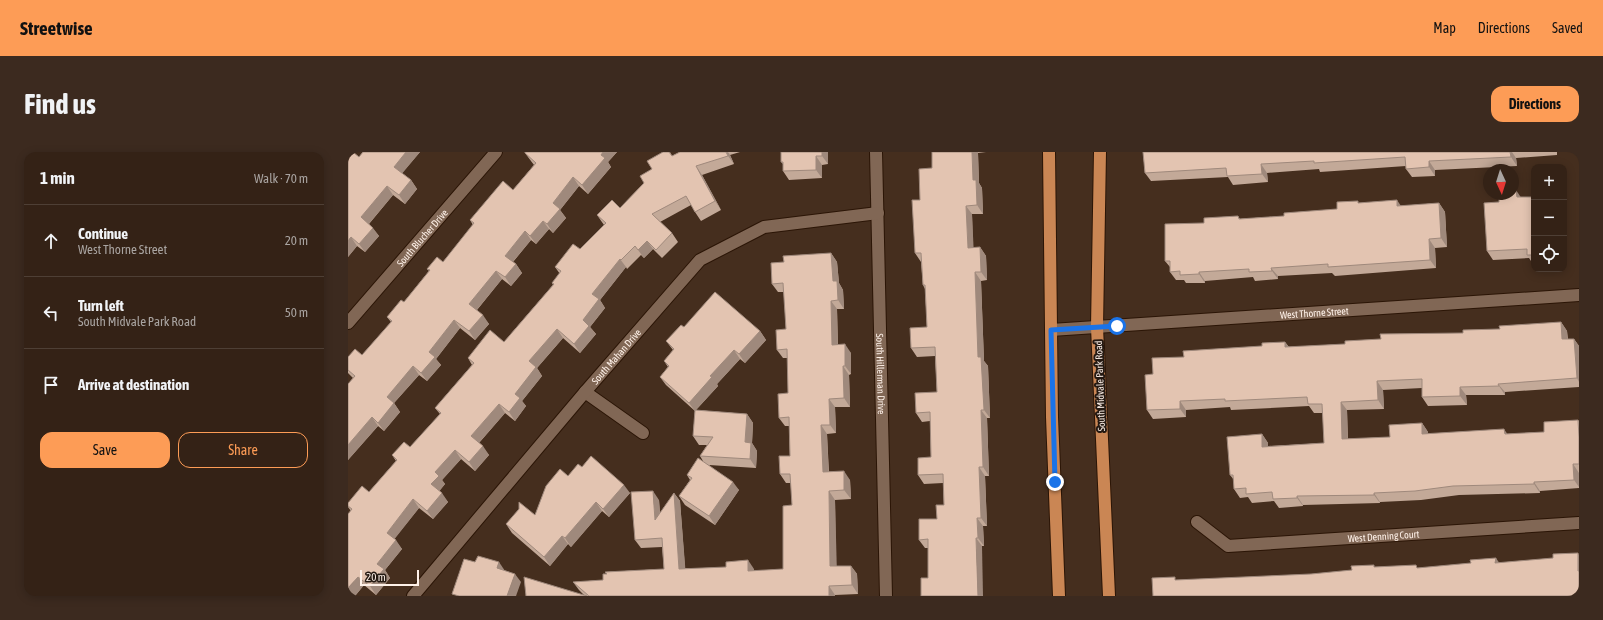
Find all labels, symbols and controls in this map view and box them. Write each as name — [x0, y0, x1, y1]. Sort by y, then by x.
text: Streetwise — [20, 17, 93, 39]
text: Map — [1433, 20, 1456, 36]
text: Directions — [1478, 20, 1530, 36]
text: Saved — [1552, 20, 1583, 36]
button: Directions — [1491, 86, 1579, 122]
text: Find us — [24, 88, 96, 120]
north arrow — [1483, 164, 1519, 200]
map controls — [1531, 164, 1567, 272]
button: + — [1531, 164, 1567, 200]
text: 1 min — [40, 168, 75, 188]
text: Walk · 70 m — [254, 171, 308, 186]
button: − — [1531, 200, 1567, 236]
street label: South Blucher Drive — [394, 206, 450, 268]
text: Continue — [78, 225, 128, 242]
icon: ahead — [40, 230, 62, 252]
text: 20 m — [285, 233, 308, 248]
button: locate — [1531, 236, 1567, 272]
text: West Thorne Street — [78, 242, 167, 257]
text: Turn left — [78, 297, 124, 314]
icon: left — [40, 302, 62, 324]
text: 50 m — [285, 305, 308, 320]
street label: West Thorne Street — [1280, 305, 1349, 320]
text: South Midvale Park Road — [78, 314, 196, 329]
route start — [1108, 317, 1126, 335]
street label: South Mahan Drive — [589, 326, 643, 386]
street label: South Hillerman Drive — [875, 333, 887, 415]
street label: South Midvale Park Road — [1093, 340, 1107, 432]
icon: arrive — [40, 374, 62, 396]
text: Arrive at destination — [78, 376, 189, 393]
button: Save — [40, 432, 170, 468]
button: Share — [178, 432, 308, 468]
route end — [1046, 473, 1064, 491]
street label: West Denning Court — [1347, 528, 1420, 544]
scale bar — [360, 568, 419, 587]
text: 20 m — [366, 571, 386, 583]

